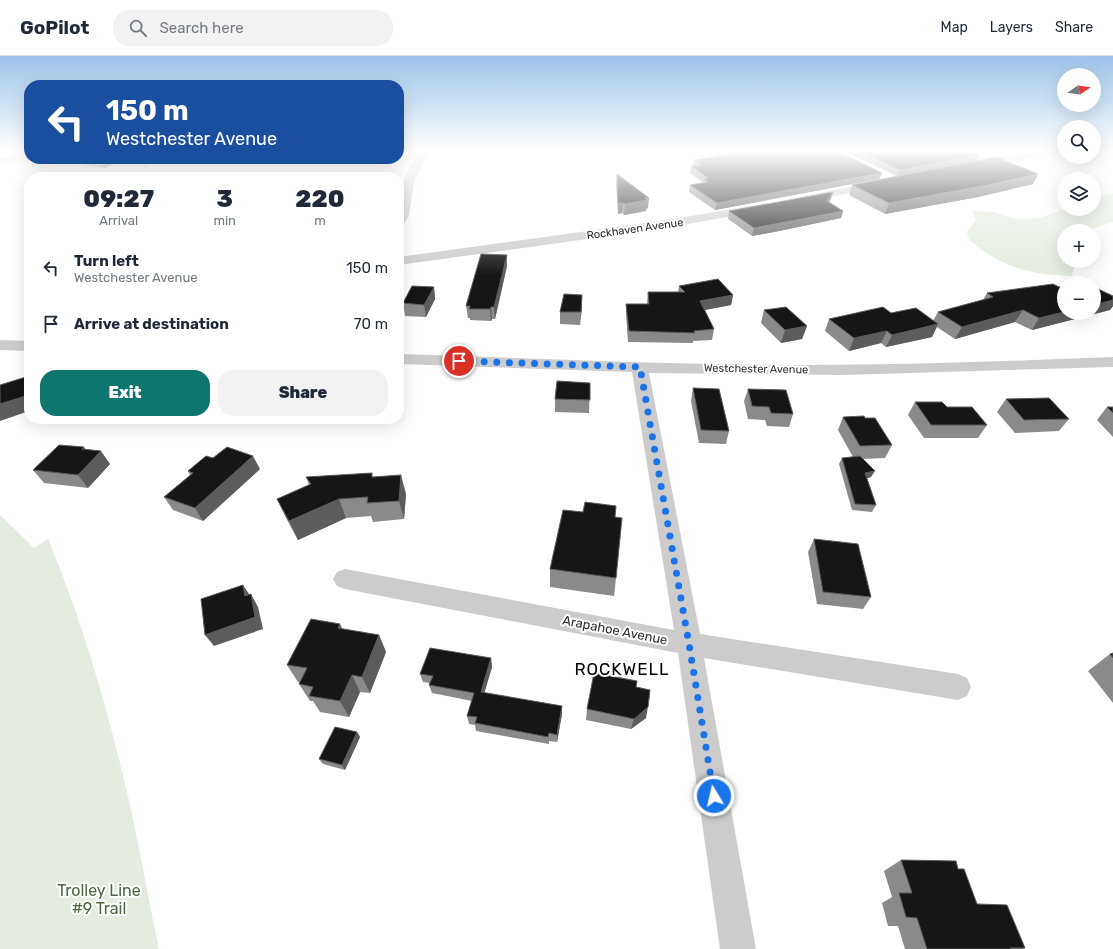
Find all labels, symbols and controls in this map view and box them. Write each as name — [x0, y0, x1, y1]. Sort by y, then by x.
search box — [113, 10, 393, 46]
text: GoPilot — [20, 16, 89, 39]
icon: search — [127, 17, 149, 39]
text: Search here — [159, 19, 244, 37]
text: Map — [941, 19, 968, 36]
text: Layers — [990, 19, 1033, 36]
text: Share — [1055, 19, 1093, 36]
north arrow — [1057, 68, 1101, 112]
map controls — [1057, 68, 1101, 320]
text: 150 m — [106, 94, 189, 127]
icon: left — [40, 96, 92, 148]
button: search — [1057, 120, 1101, 164]
text: Westchester Avenue — [106, 128, 277, 150]
button: layers — [1057, 172, 1101, 216]
text: 09:27 — [83, 185, 154, 213]
text: 3 — [216, 185, 233, 213]
text: 220 — [295, 185, 345, 213]
text: Arrival — [99, 213, 138, 228]
text: min — [213, 213, 236, 228]
text: m — [314, 213, 326, 228]
street label: Rockhaven Avenue — [586, 216, 684, 242]
button: + — [1057, 224, 1101, 268]
text: Turn left — [74, 252, 139, 270]
icon: left — [40, 257, 62, 279]
text: 150 m — [346, 259, 388, 277]
text: Westchester Avenue — [74, 270, 198, 285]
button: − — [1057, 276, 1101, 320]
icon: arrive — [40, 313, 62, 335]
text: Arrive at destination — [74, 315, 229, 333]
text: 70 m — [354, 315, 388, 333]
pin — [442, 344, 476, 378]
icon: arrive — [448, 350, 470, 372]
street label: Westchester Avenue — [704, 362, 808, 376]
button: Exit — [40, 370, 210, 416]
button: Share — [218, 370, 388, 416]
street label: Arapahoe Avenue — [561, 612, 669, 648]
district label: ROCKWELL — [574, 659, 670, 679]
position arrow — [693, 775, 735, 817]
park label: Trolley Line #9 Trail — [57, 881, 141, 918]

